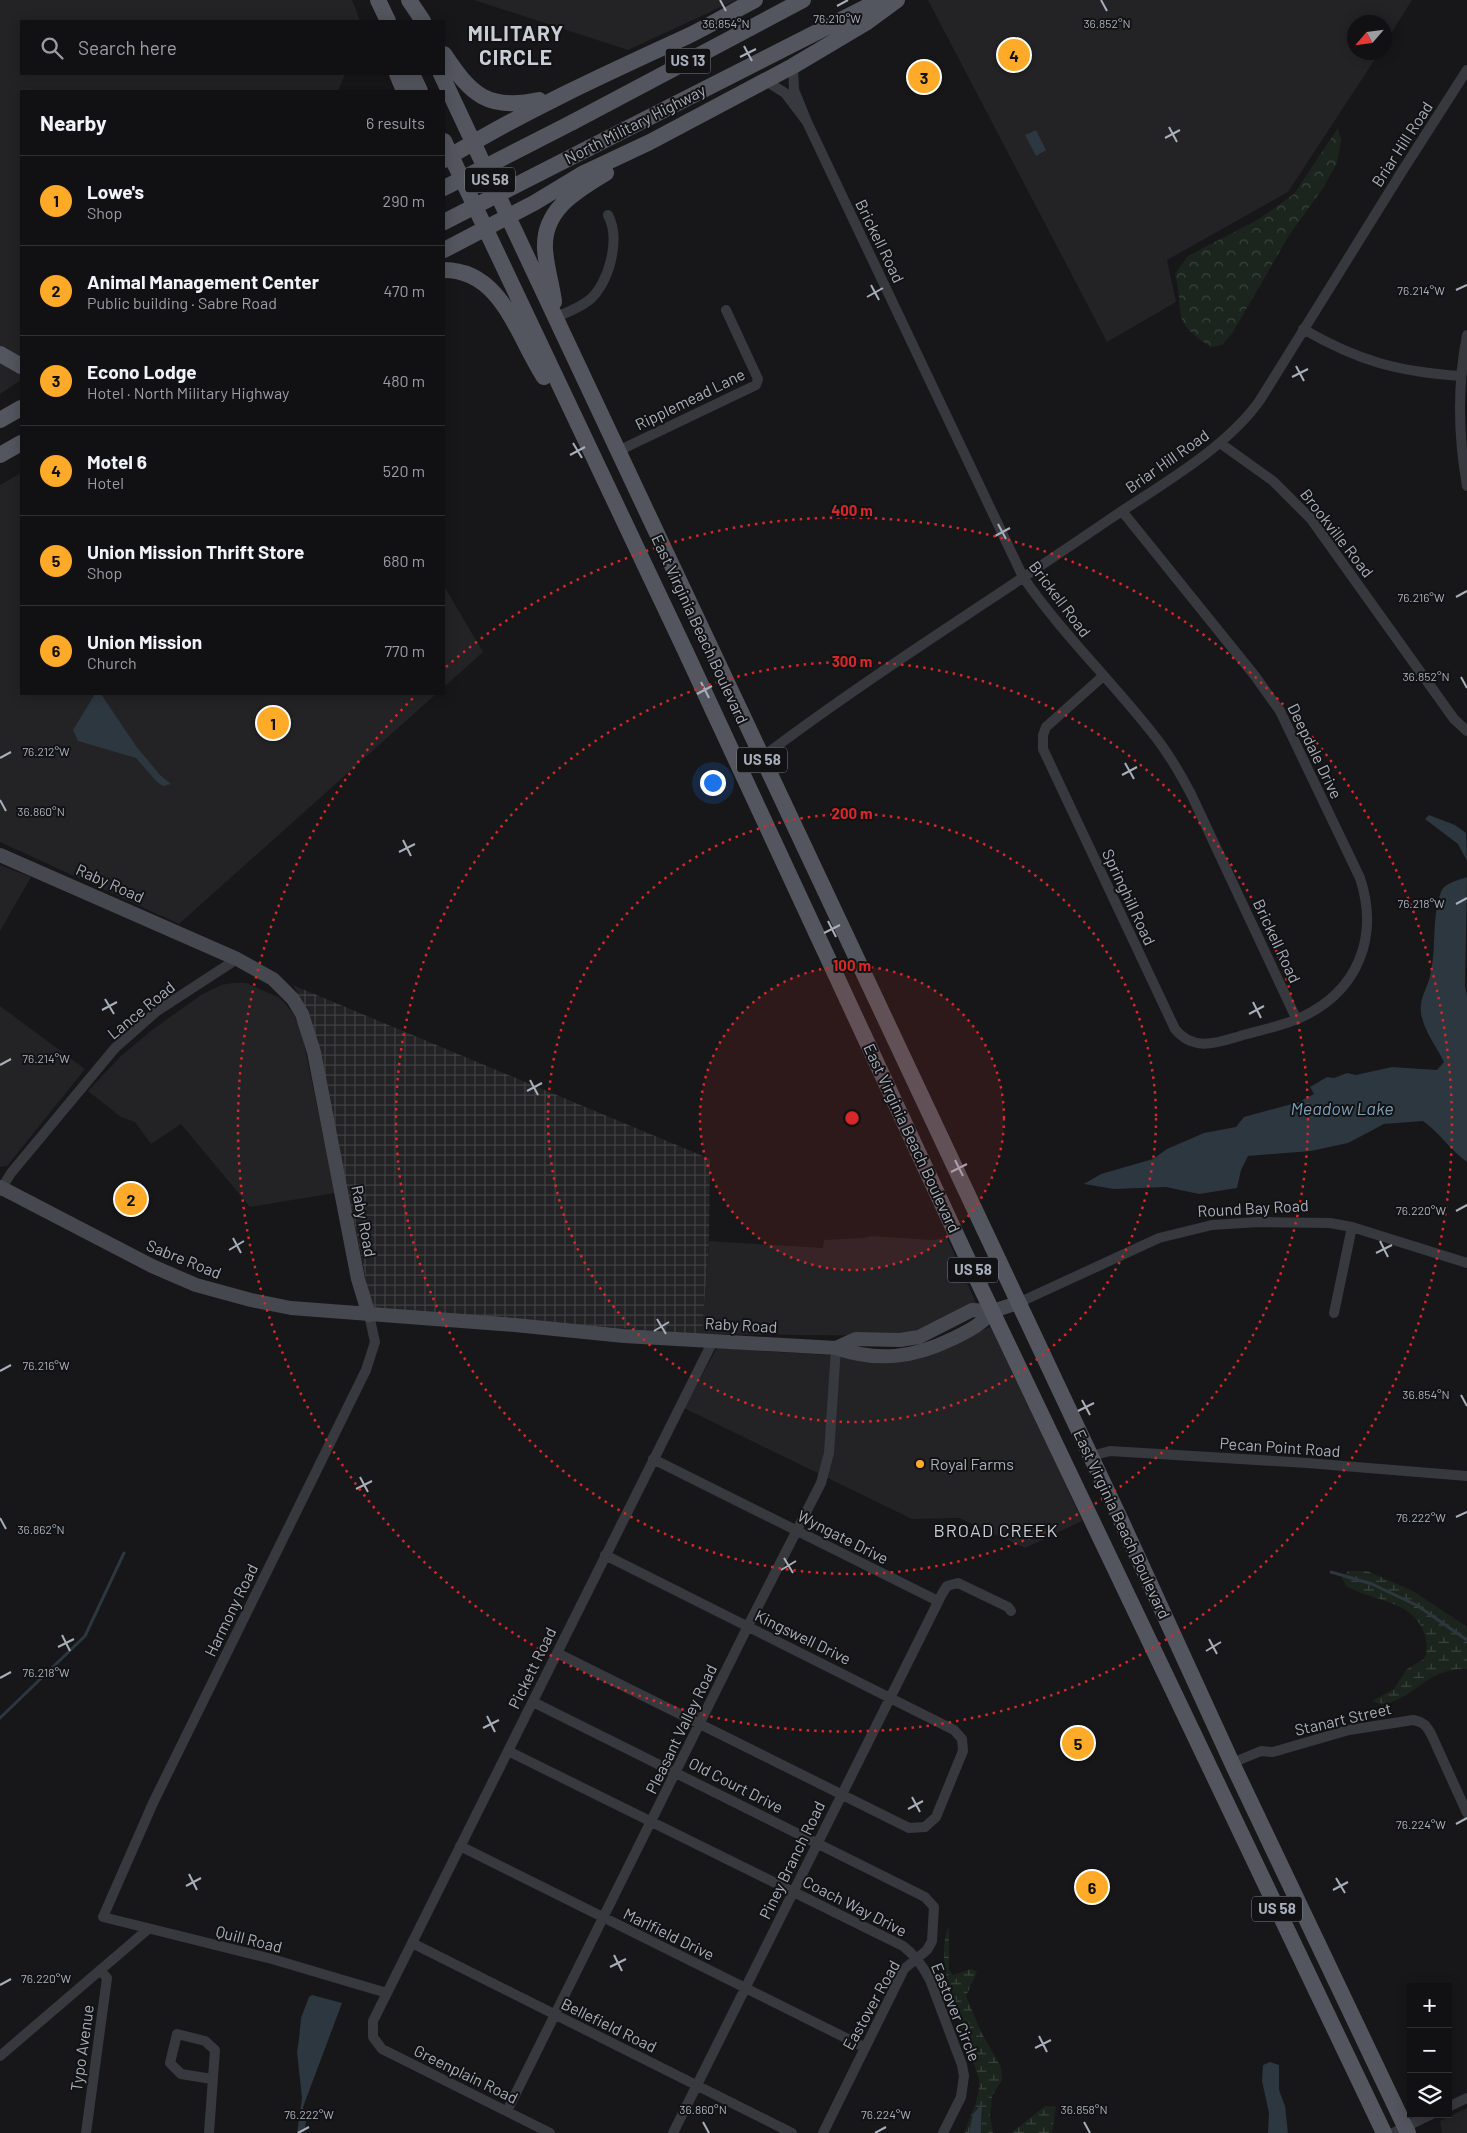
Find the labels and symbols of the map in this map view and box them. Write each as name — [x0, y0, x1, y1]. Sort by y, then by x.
text: 76.210°W — [813, 11, 861, 25]
north arrow — [1347, 15, 1392, 60]
text: 36.854°N — [702, 16, 750, 30]
text: 36.852°N — [1083, 16, 1131, 30]
district label: MILITARY CIRCLE — [468, 20, 564, 69]
pin: 4 — [998, 36, 1030, 74]
road number: US 13 — [666, 48, 710, 74]
pin: 3 — [908, 58, 940, 96]
street label: North Military Highway — [561, 79, 709, 167]
street label: Briar Hill Road — [1367, 98, 1436, 190]
road number: US 58 — [465, 168, 515, 192]
street label: Brickell Road — [852, 196, 909, 286]
text: 76.214°W — [1397, 283, 1445, 297]
street label: Ripplemead Lane — [632, 364, 748, 433]
street label: Briar Hill Road — [1121, 425, 1212, 496]
street label: Brookville Road — [1297, 485, 1378, 581]
text: 400 m — [831, 501, 873, 519]
street label: East Virginia Beach Boulevard — [648, 531, 753, 726]
street label: Brickell Road — [1026, 557, 1095, 641]
text: 76.216°W — [1398, 590, 1445, 604]
text: 300 m — [832, 652, 872, 670]
text: 36.852°N — [1402, 669, 1450, 683]
street label: Deepdale Drive — [1284, 700, 1347, 802]
pin: 1 — [257, 704, 289, 742]
text: 76.212°W — [22, 744, 70, 758]
road number: US 58 — [737, 748, 787, 772]
your location — [700, 770, 726, 796]
text: 36.860°N — [17, 804, 65, 818]
text: 200 m — [831, 804, 873, 822]
street label: Springhill Road — [1099, 846, 1160, 948]
street label: Raby Road — [73, 859, 147, 906]
street label: Brickell Road — [1250, 896, 1305, 986]
text: 76.218°W — [1397, 896, 1445, 910]
text: 100 m — [833, 956, 871, 974]
street label: Lance Road — [103, 977, 178, 1043]
street label: East Virginia Beach Boulevard — [860, 1040, 965, 1235]
text: 76.214°W — [22, 1051, 70, 1065]
water label: Meadow Lake — [1290, 1097, 1394, 1119]
centre of rings — [843, 1109, 861, 1127]
pin: 2 — [115, 1180, 147, 1218]
street label: Raby Road — [348, 1184, 381, 1258]
street label: Round Bay Road — [1197, 1195, 1309, 1220]
text: 76.220°W — [1396, 1203, 1446, 1217]
street label: Sabre Road — [144, 1235, 224, 1282]
road number: US 58 — [948, 1258, 998, 1282]
street label: Raby Road — [704, 1313, 778, 1336]
text: 76.216°W — [23, 1358, 70, 1372]
text: 36.854°N — [1402, 1387, 1450, 1401]
street label: East Virginia Beach Boulevard — [1070, 1426, 1175, 1621]
street label: Pecan Point Road — [1219, 1433, 1341, 1460]
place label: Royal Farms — [930, 1454, 1014, 1473]
marker: Royal Farms — [914, 1458, 926, 1470]
street label: Wyngate Drive — [795, 1505, 892, 1568]
text: 76.222°W — [1396, 1510, 1446, 1524]
district label: BROAD CREEK — [934, 1519, 1058, 1541]
text: 36.862°N — [17, 1522, 65, 1536]
street label: Harmony Road — [200, 1560, 261, 1659]
street label: Kingswell Drive — [752, 1605, 854, 1668]
street label: Pickett Road — [504, 1624, 559, 1712]
street label: Pleasant Valley Road — [641, 1661, 720, 1797]
text: 76.218°W — [22, 1665, 70, 1679]
street label: Stanart Street — [1293, 1698, 1393, 1739]
pin: 5 — [1062, 1724, 1094, 1762]
street label: Old Court Drive — [686, 1753, 787, 1816]
street label: Piney Branch Road — [755, 1798, 828, 1922]
text: 76.224°W — [1396, 1817, 1446, 1831]
pin: 6 — [1076, 1868, 1108, 1906]
street label: Coach Way Drive — [800, 1871, 910, 1940]
road number: US 58 — [1252, 1896, 1302, 1922]
street label: Marlfield Drive — [621, 1903, 718, 1964]
street label: Quill Road — [214, 1921, 284, 1956]
street label: Eastover Road — [838, 1957, 903, 2053]
street label: Eastover Circle — [928, 1960, 985, 2064]
text: 76.220°W — [21, 1971, 71, 1985]
street label: Bellefield Road — [558, 1993, 660, 2056]
street label: Typo Avenue — [66, 2003, 97, 2093]
street label: Greenplain Road — [411, 2040, 521, 2107]
text: 36.860°N — [679, 2102, 727, 2116]
text: 36.858°N — [1060, 2102, 1108, 2116]
text: 76.222°W — [284, 2107, 334, 2121]
text: 76.224°W — [861, 2107, 911, 2121]

